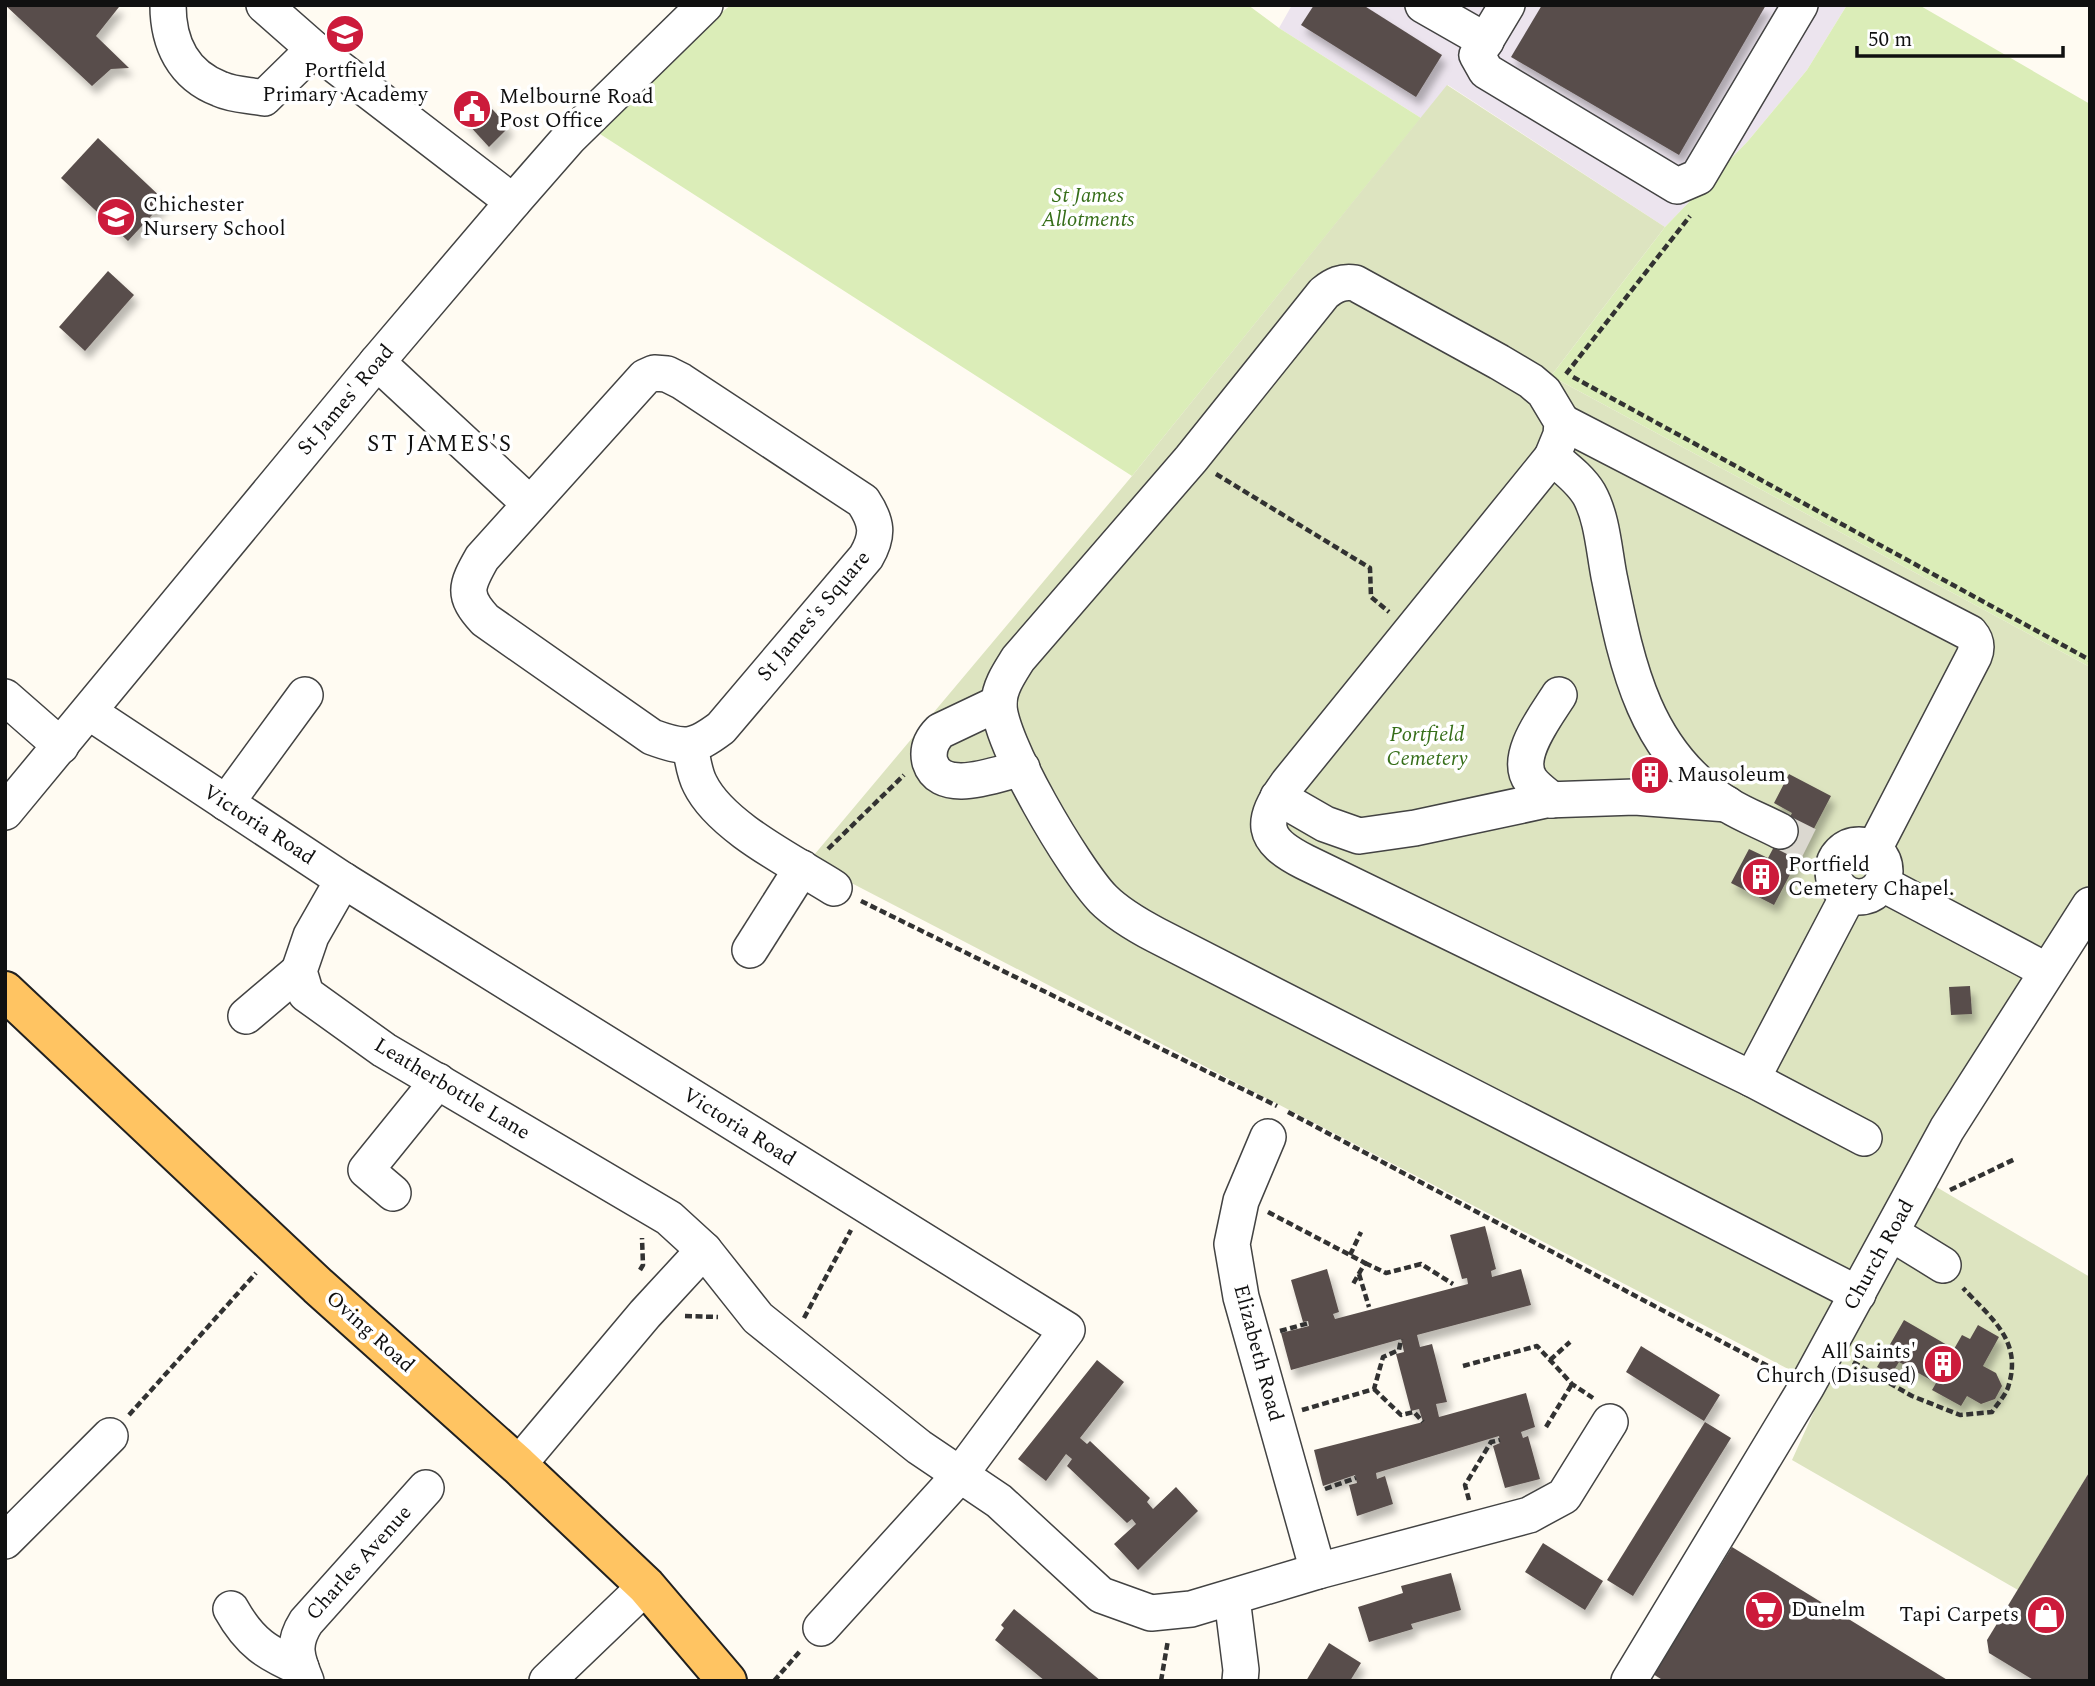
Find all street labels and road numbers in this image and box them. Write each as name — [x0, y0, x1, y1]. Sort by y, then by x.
street label: St James' Road — [290, 337, 402, 463]
street label: St James's Square — [749, 543, 879, 689]
street label: Victoria Road — [196, 777, 322, 873]
street label: Leatherbottle Lane — [368, 1030, 536, 1148]
street label: Victoria Road — [676, 1079, 802, 1175]
street label: Church Road — [1835, 1194, 1923, 1316]
street label: Elizabeth Road — [1224, 1281, 1292, 1425]
street label: Oving Road — [318, 1283, 422, 1381]
street label: Charles Avenue — [298, 1498, 420, 1628]

